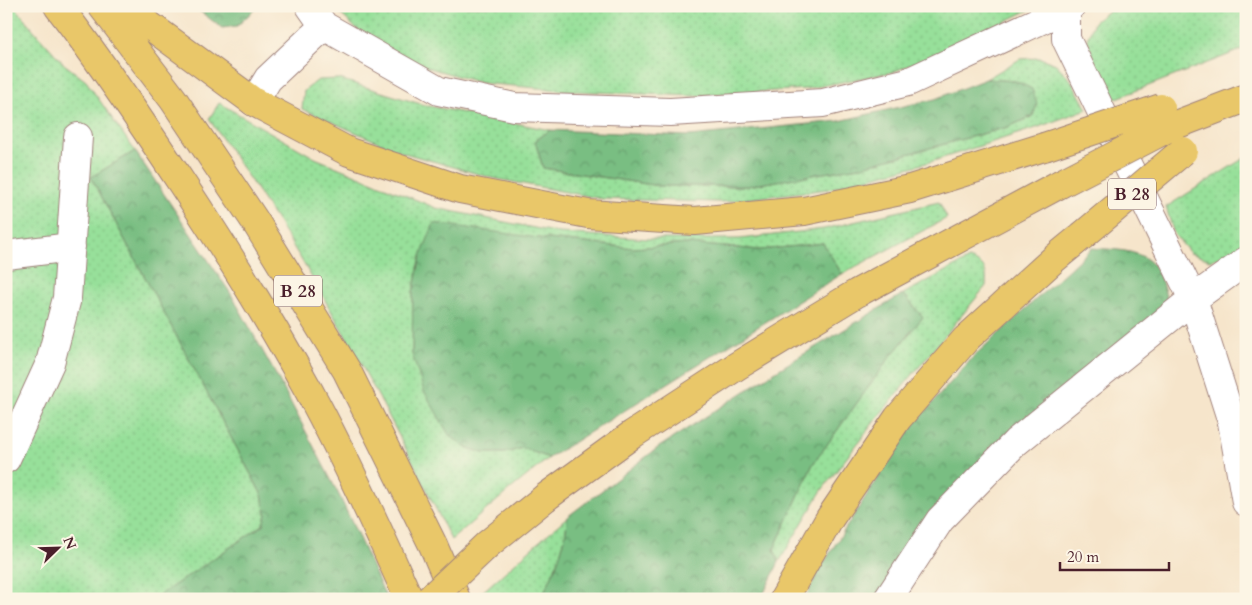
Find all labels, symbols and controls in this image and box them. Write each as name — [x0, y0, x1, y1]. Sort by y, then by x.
road number: B 28 — [1108, 178, 1156, 210]
road number: B 28 — [274, 276, 322, 306]
north arrow — [32, 522, 82, 572]
text: N — [58, 534, 81, 552]
scale bar — [1060, 540, 1168, 572]
text: 20 m — [1067, 547, 1099, 567]

